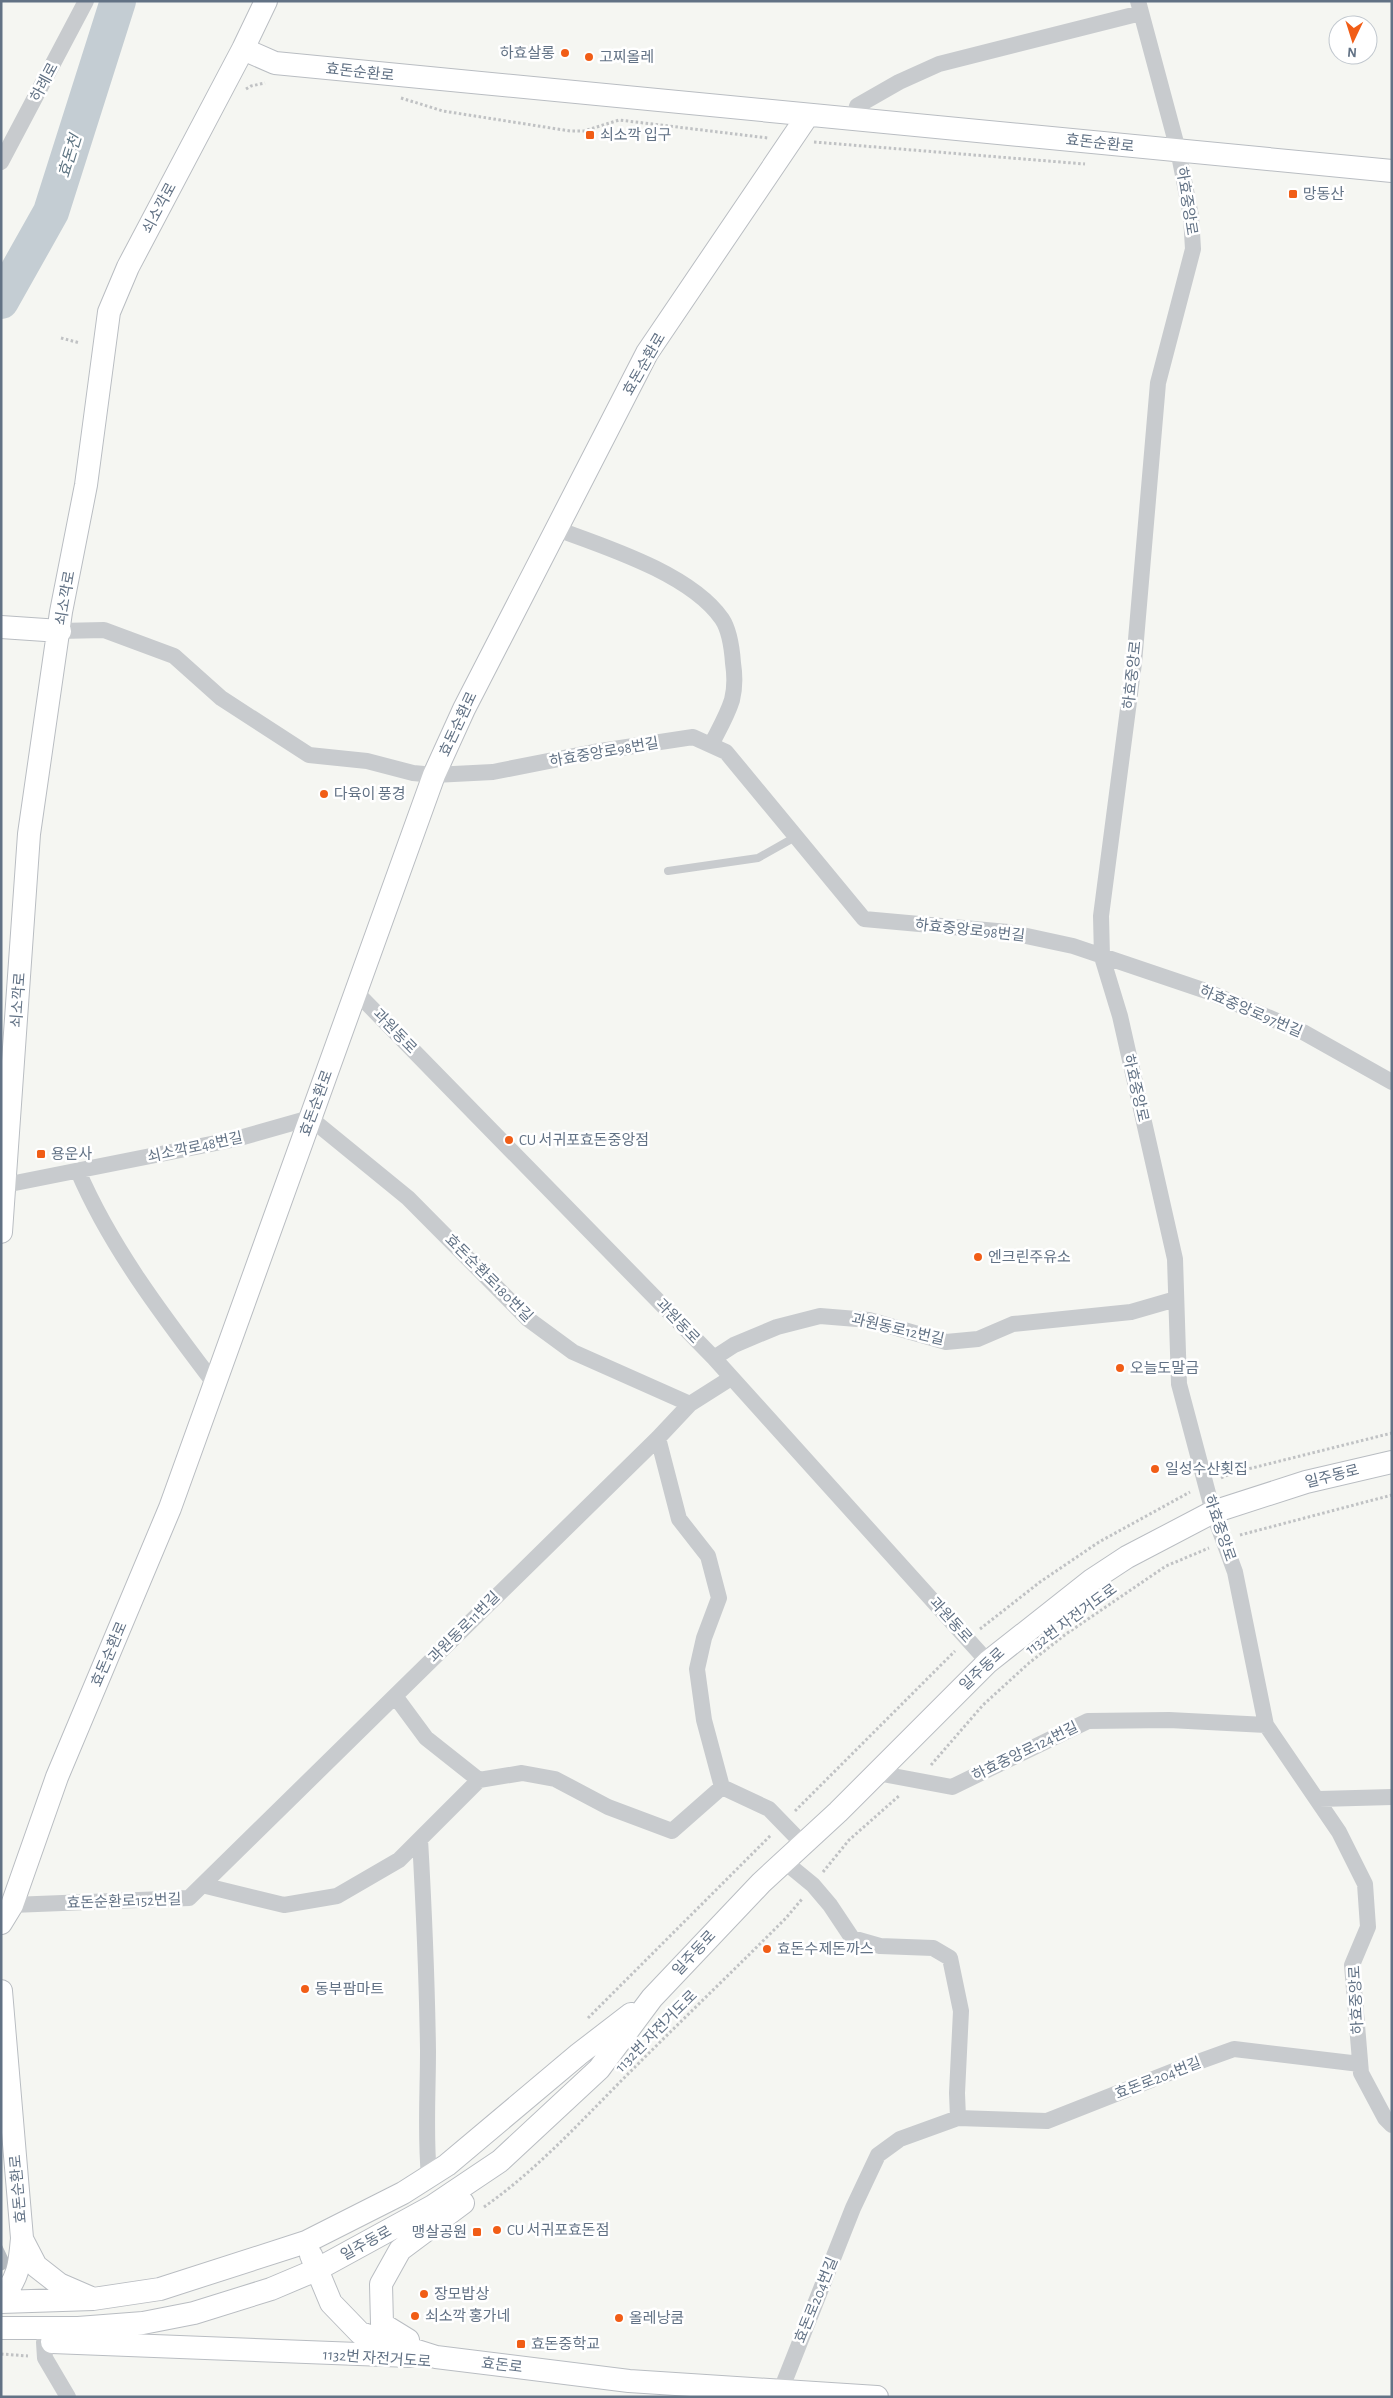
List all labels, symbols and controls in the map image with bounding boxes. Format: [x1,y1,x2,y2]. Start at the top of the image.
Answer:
north arrow [1328,15,1378,65]
place label: 하효살롱 [500,45,555,61]
text: N [1347,45,1358,59]
marker: 하효살롱 [559,47,571,59]
place label: 고찌올레 [599,49,654,65]
marker: 고찌올레 [583,51,595,63]
street label: 효돈순환로 [325,59,395,84]
street label: 하례로 [27,60,61,104]
place label: 쇠소깍 입구 [600,127,671,143]
marker: 쇠소깍 입구 [584,129,596,141]
water label: 효돈천 [55,130,85,180]
street label: 효돈순환로 [1065,130,1135,155]
street label: 하효중앙로 [1174,166,1200,236]
street label: 쇠소깍로 [139,180,179,236]
place label: 망동산 [1303,186,1345,202]
marker: 망동산 [1287,188,1299,200]
street label: 효돈순환로 [619,330,668,398]
street label: 쇠소깍로 [52,569,78,627]
street label: 하효중앙로 [1120,640,1144,710]
street label: 효돈순환로 [435,689,480,759]
street label: 하효중앙로98번길 [548,735,660,769]
place label: 다육이 풍경 [334,786,405,802]
marker: 다육이 풍경 [318,788,330,800]
street label: 하효중앙로98번길 [914,916,1026,944]
street label: 쇠소깍로 [8,972,28,1028]
street label: 하효중앙로97번길 [1197,982,1305,1040]
street label: 과원동로 [370,1006,420,1056]
street label: 하효중앙로 [1120,1053,1152,1123]
street label: 효돈순환로 [296,1067,335,1138]
street label: 쇠소깍로48번길 [146,1129,244,1165]
place label: CU 서귀포효돈중앙점 [519,1132,649,1148]
marker: CU 서귀포효돈중앙점 [503,1134,515,1146]
place label: 용운사 [51,1146,93,1162]
marker: 용운사 [35,1148,47,1160]
street label: 효돈순환로180번길 [442,1230,537,1325]
place label: 엔크린주유소 [988,1249,1071,1265]
marker: 엔크린주유소 [972,1251,984,1263]
street label: 과원동로 [653,1296,703,1346]
street label: 과원동로12번길 [850,1311,946,1347]
place label: 오늘도말금 [1130,1360,1199,1376]
marker: 오늘도말금 [1114,1362,1126,1374]
place label: 일성수산횟집 [1165,1460,1248,1477]
street label: 일주동로 [1303,1462,1361,1490]
marker: 일성수산횟집 [1149,1463,1161,1475]
street label: 하효중앙로 [1201,1493,1239,1563]
street label: 1132번 자전거도로 [1022,1581,1120,1657]
street label: 과원동로11번길 [425,1588,503,1666]
street label: 과원동로 [927,1594,975,1646]
street label: 효돈순환로 [87,1619,130,1689]
street label: 일주동로 [956,1644,1008,1694]
street label: 하효중앙로124번길 [969,1718,1081,1784]
street label: 효돈순환로152번길 [66,1890,182,1911]
street label: 일주동로 [669,1927,719,1979]
place label: 효돈수제돈까스 [777,1941,874,1957]
marker: 효돈수제돈까스 [761,1943,773,1955]
street label: 하효중앙로 [1346,1965,1366,2035]
place label: 동부팜마트 [315,1981,384,1997]
marker: 동부팜마트 [299,1983,311,1995]
street label: 1132번 자전거도로 [612,1987,700,2075]
street label: 효돈로204번길 [1113,2054,1203,2102]
street label: 효돈순환로 [6,2154,29,2224]
place label: CU 서귀포효돈점 [507,2222,609,2238]
street label: 일주동로 [338,2223,394,2263]
place label: 맹살공원 [412,2224,467,2240]
marker: CU 서귀포효돈점 [491,2224,503,2236]
marker: 맹살공원 [471,2226,483,2238]
street label: 효돈로204번길 [792,2255,840,2345]
place label: 장모밥상 [434,2286,489,2302]
marker: 장모밥상 [418,2288,430,2300]
place label: 쇠소깍 홍가네 [425,2308,510,2324]
marker: 쇠소깍 홍가네 [409,2310,421,2322]
place label: 올레낭쿰 [629,2310,684,2326]
marker: 올레낭쿰 [613,2312,625,2324]
place label: 효돈중학교 [531,2335,600,2352]
marker: 효돈중학교 [515,2338,527,2350]
street label: 1132번 자전거도로 [322,2346,432,2370]
street label: 효돈로 [480,2356,523,2375]

